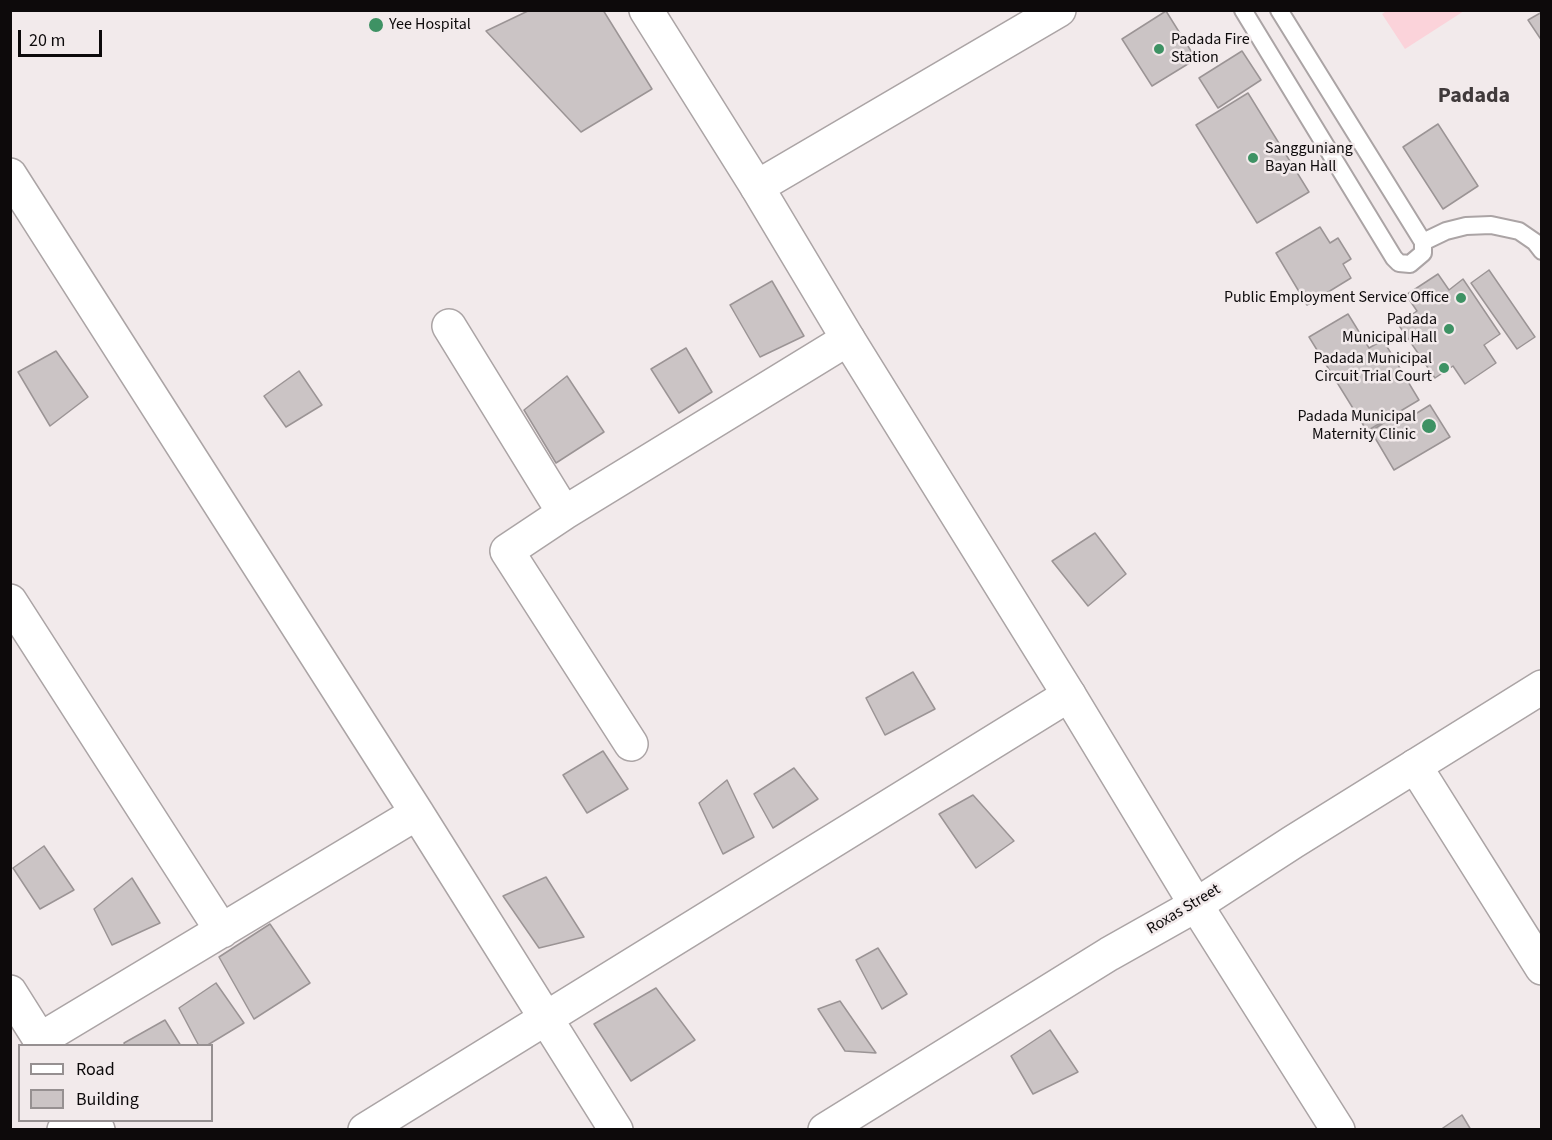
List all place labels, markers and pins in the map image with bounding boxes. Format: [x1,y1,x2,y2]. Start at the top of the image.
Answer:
place label: Yee Hospital [389,15,471,35]
marker: Yee Hospital [367,16,385,34]
place label: Padada Fire Station [1171,30,1250,68]
marker: Padada Fire Station [1152,42,1166,56]
place label: Sangguniang Bayan Hall [1265,139,1353,177]
marker: Sangguniang Bayan Hall [1246,151,1260,165]
place label: Public Employment Service Office [1224,288,1449,308]
marker: Public Employment Service Office [1454,291,1468,305]
place label: Padada Municipal Hall [1342,310,1437,348]
marker: Padada Municipal Hall [1442,322,1456,336]
place label: Padada Municipal Circuit Trial Court [1313,349,1432,387]
marker: Padada Municipal Circuit Trial Court [1437,361,1451,375]
place label: Padada Municipal Maternity Clinic [1297,407,1416,445]
marker: Padada Municipal Maternity Clinic [1420,417,1438,435]

